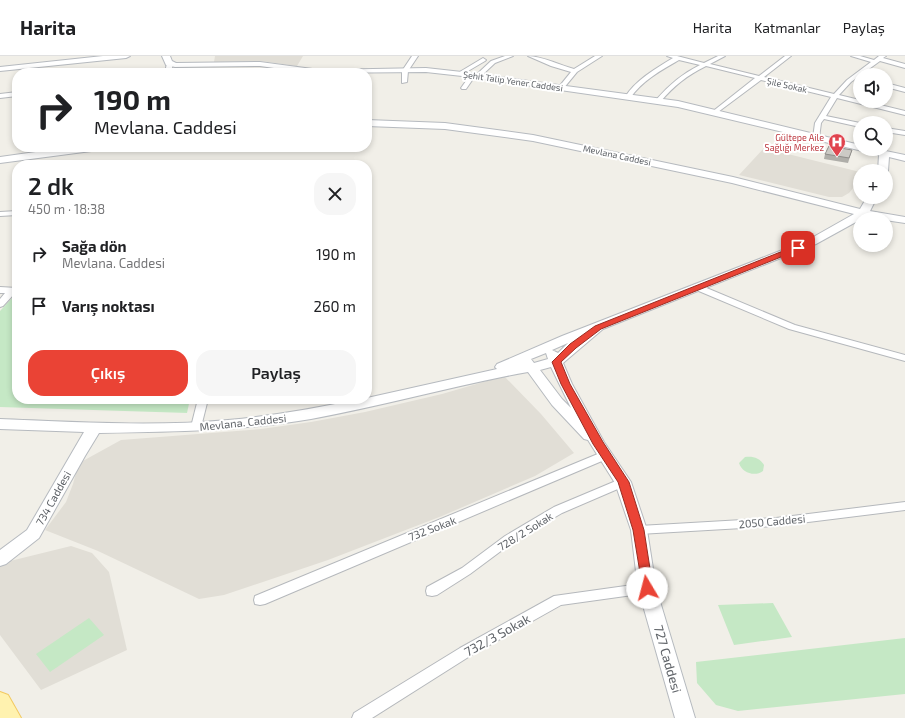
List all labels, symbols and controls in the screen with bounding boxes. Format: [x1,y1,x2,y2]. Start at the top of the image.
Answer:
text: Harita [20,16,76,39]
text: Harita [693,19,732,36]
text: Katmanlar [754,19,821,36]
text: Paylaş [843,19,885,36]
map controls [853,68,893,252]
button: sound [853,68,893,108]
street label: Şehit Talip Yener Caddesi [462,69,564,94]
street label: Şile Sokak [766,75,809,96]
text: 190 m [94,82,171,116]
icon: right [28,84,80,136]
text: Mevlana. Caddesi [94,116,237,138]
button: search [853,116,893,156]
place label: Gültepe Aile Sağlığı Merkez [765,132,824,153]
hospital icon: Gültepe Aile Sağlığı Merkez [827,132,847,157]
street label: Mevlana Caddesi [582,142,652,168]
button: + [853,164,893,204]
text: 2 dk [28,171,74,200]
button: close [314,173,356,215]
text: 450 m · 18:38 [28,201,105,217]
button: − [853,212,893,252]
pin [781,231,815,265]
text: Sağa dön [62,237,127,255]
icon: arrive [787,237,809,259]
icon: right [28,243,50,265]
text: 190 m [316,245,356,263]
text: Mevlana. Caddesi [62,255,165,271]
icon: arrive [28,295,50,317]
text: Varış noktası [62,297,155,315]
text: 260 m [313,297,356,315]
button: Çıkış [28,350,188,396]
button: Paylaş [196,350,356,396]
street label: Mevlana. Caddesi [199,411,287,433]
street label: 734 Caddesi [33,469,73,527]
street label: 728/2 Sokak [495,509,555,553]
street label: 2050 Caddesi [738,512,806,530]
street label: 732 Sokak [406,513,458,543]
position arrow [626,567,668,609]
street label: 732/3 Sokak [461,610,533,660]
street label: 727 Caddesi [651,623,685,695]

